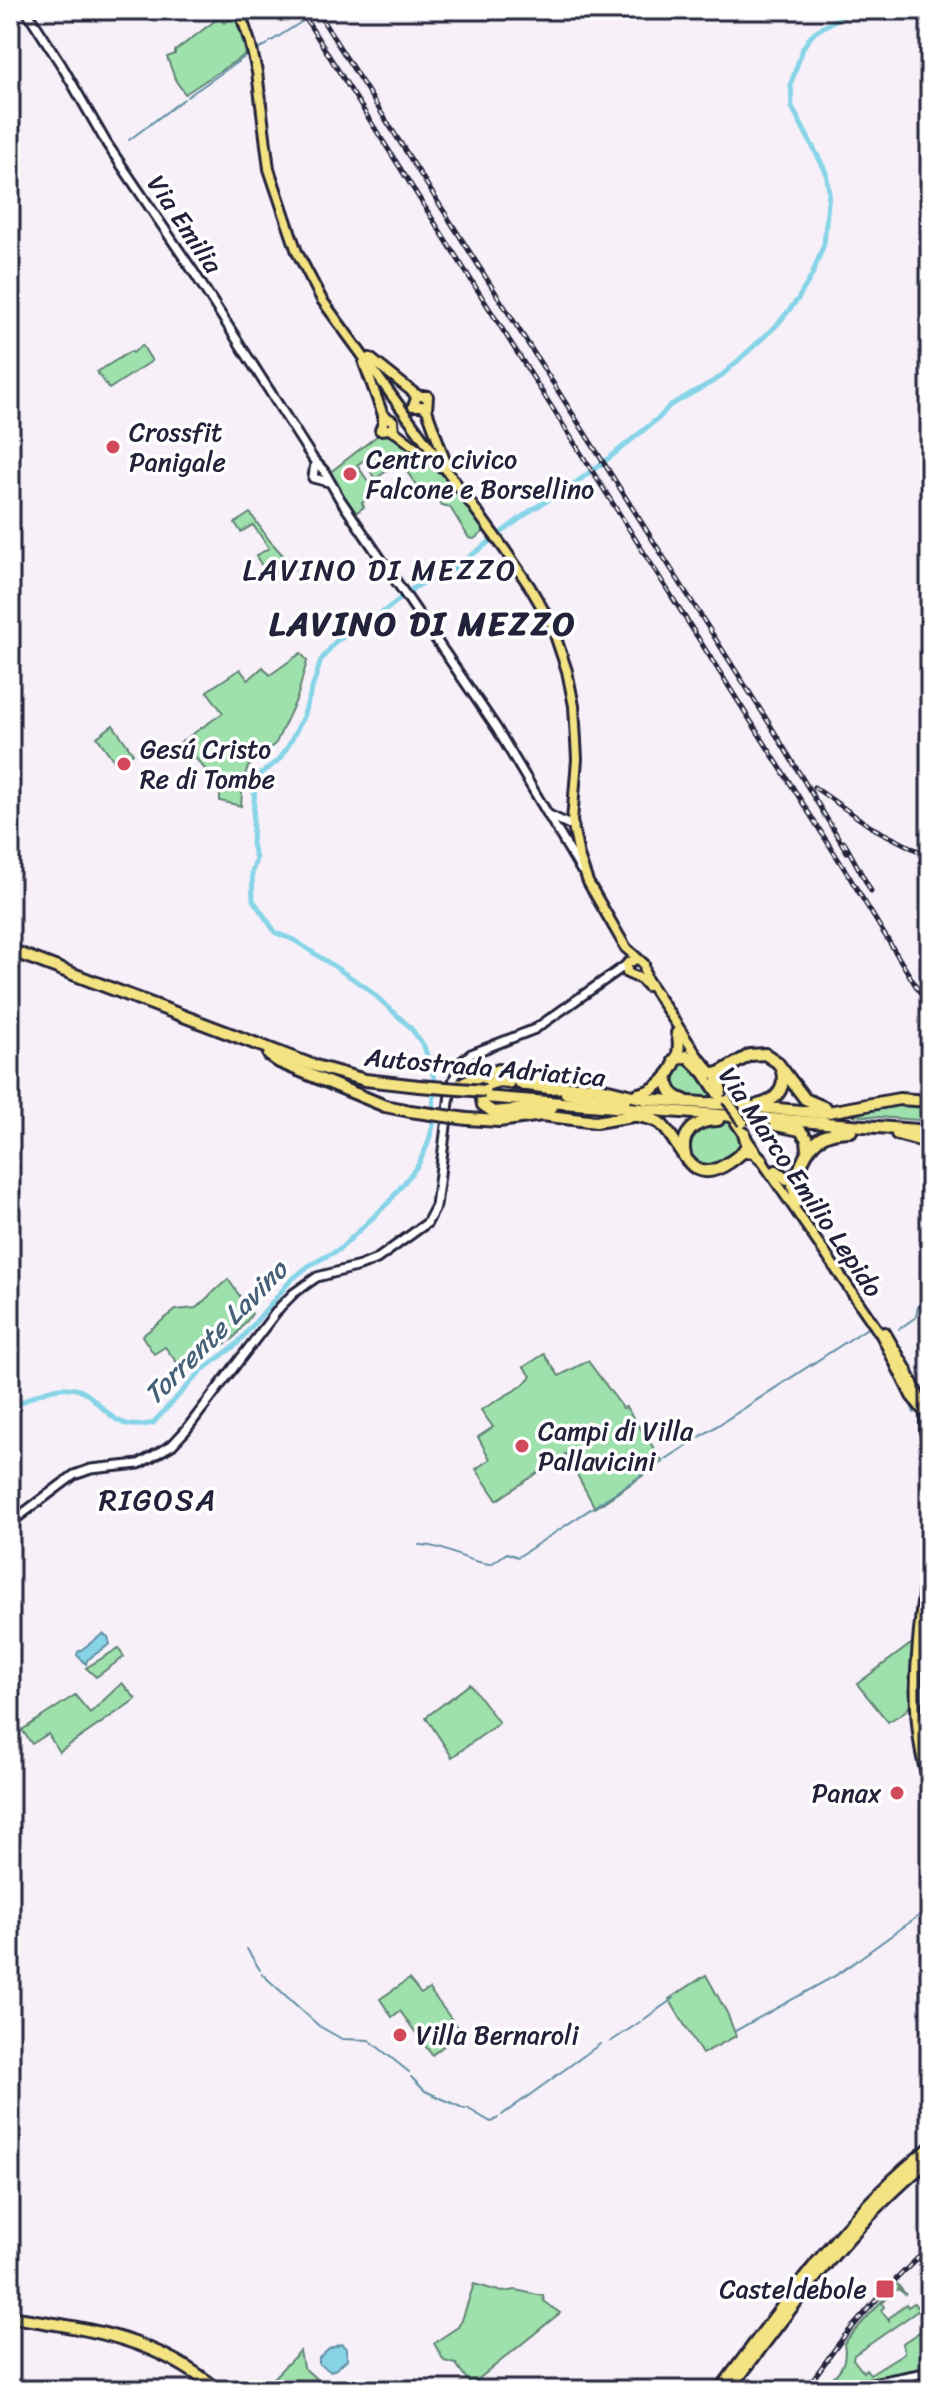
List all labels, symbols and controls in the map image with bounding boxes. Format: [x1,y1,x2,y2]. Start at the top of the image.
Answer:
street label: Via Emilia [135,165,236,284]
place label: Crossfit Panigale [129,409,226,485]
place label: Centro civico Falcone e Borsellino [366,436,594,512]
marker: Crossfit Panigale [104,438,122,456]
marker: Centro civico Falcone e Borsellino [341,465,359,483]
district label: LAVINO DI MEZZO [242,543,518,597]
district label: LAVINO DI MEZZO [269,594,577,654]
place label: Gesú Cristo Re di Tombe [140,726,275,802]
marker: Gesú Cristo Re di Tombe [115,755,133,773]
street label: Autostrada Adriatica [362,1033,608,1101]
street label: Via Marco Emilio Lepido [706,1057,896,1307]
water label: Torrente Lavino [131,1246,301,1417]
place label: Campi di Villa Pallavicini [538,1408,694,1484]
marker: Campi di Villa Pallavicini [513,1437,531,1455]
district label: RIGOSA [99,1473,217,1527]
place label: Panax [812,1770,882,1816]
marker: Panax [888,1784,906,1802]
place label: Villa Bernaroli [416,2012,579,2058]
marker: Villa Bernaroli [391,2026,409,2044]
place label: Casteldebole [720,2266,867,2312]
marker: Casteldebole [874,2278,896,2300]

